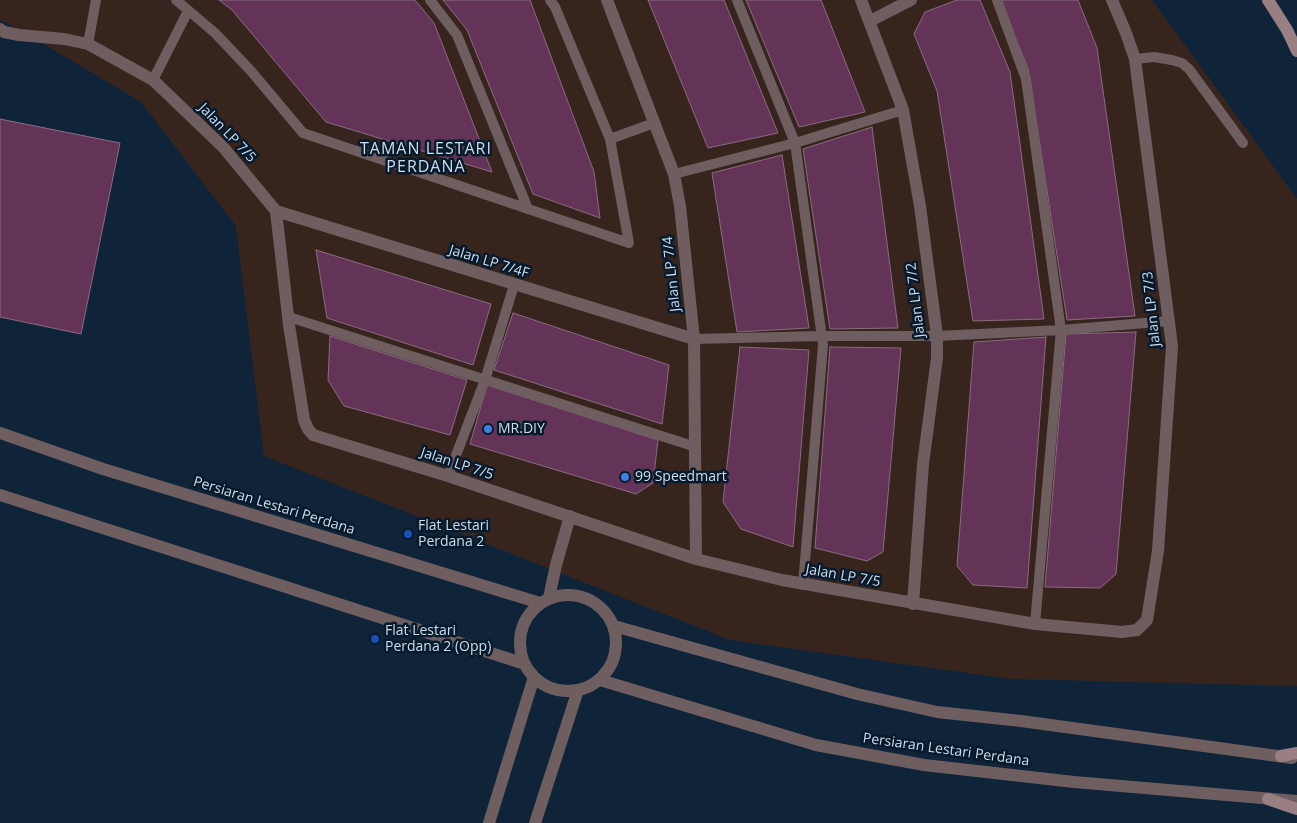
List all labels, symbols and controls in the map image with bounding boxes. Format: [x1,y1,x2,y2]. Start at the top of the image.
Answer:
street label: Jalan LP 7/5 [195,100,259,166]
district label: TAMAN LESTARI PERDANA [358,139,494,177]
street label: Jalan LP 7/4 [660,236,684,312]
street label: Jalan LP 7/4F [447,242,531,282]
street label: Jalan LP 7/2 [903,261,929,339]
street label: Jalan LP 7/3 [1140,271,1164,347]
place label: MR.DIY [498,421,545,437]
marker: MR.DIY [482,423,494,435]
street label: Jalan LP 7/5 [418,444,496,484]
place label: 99 Speedmart [635,469,727,485]
marker: 99 Speedmart [619,471,631,483]
street label: Persiaran Lestari Perdana [191,473,357,539]
place label: Flat Lestari Perdana 2 [418,518,489,550]
marker: Flat Lestari Perdana 2 [402,528,414,540]
street label: Jalan LP 7/5 [804,561,882,591]
place label: Flat Lestari Perdana 2 (Opp) [385,623,491,656]
marker: Flat Lestari Perdana 2 (Opp) [369,633,381,645]
street label: Persiaran Lestari Perdana [862,730,1030,770]

